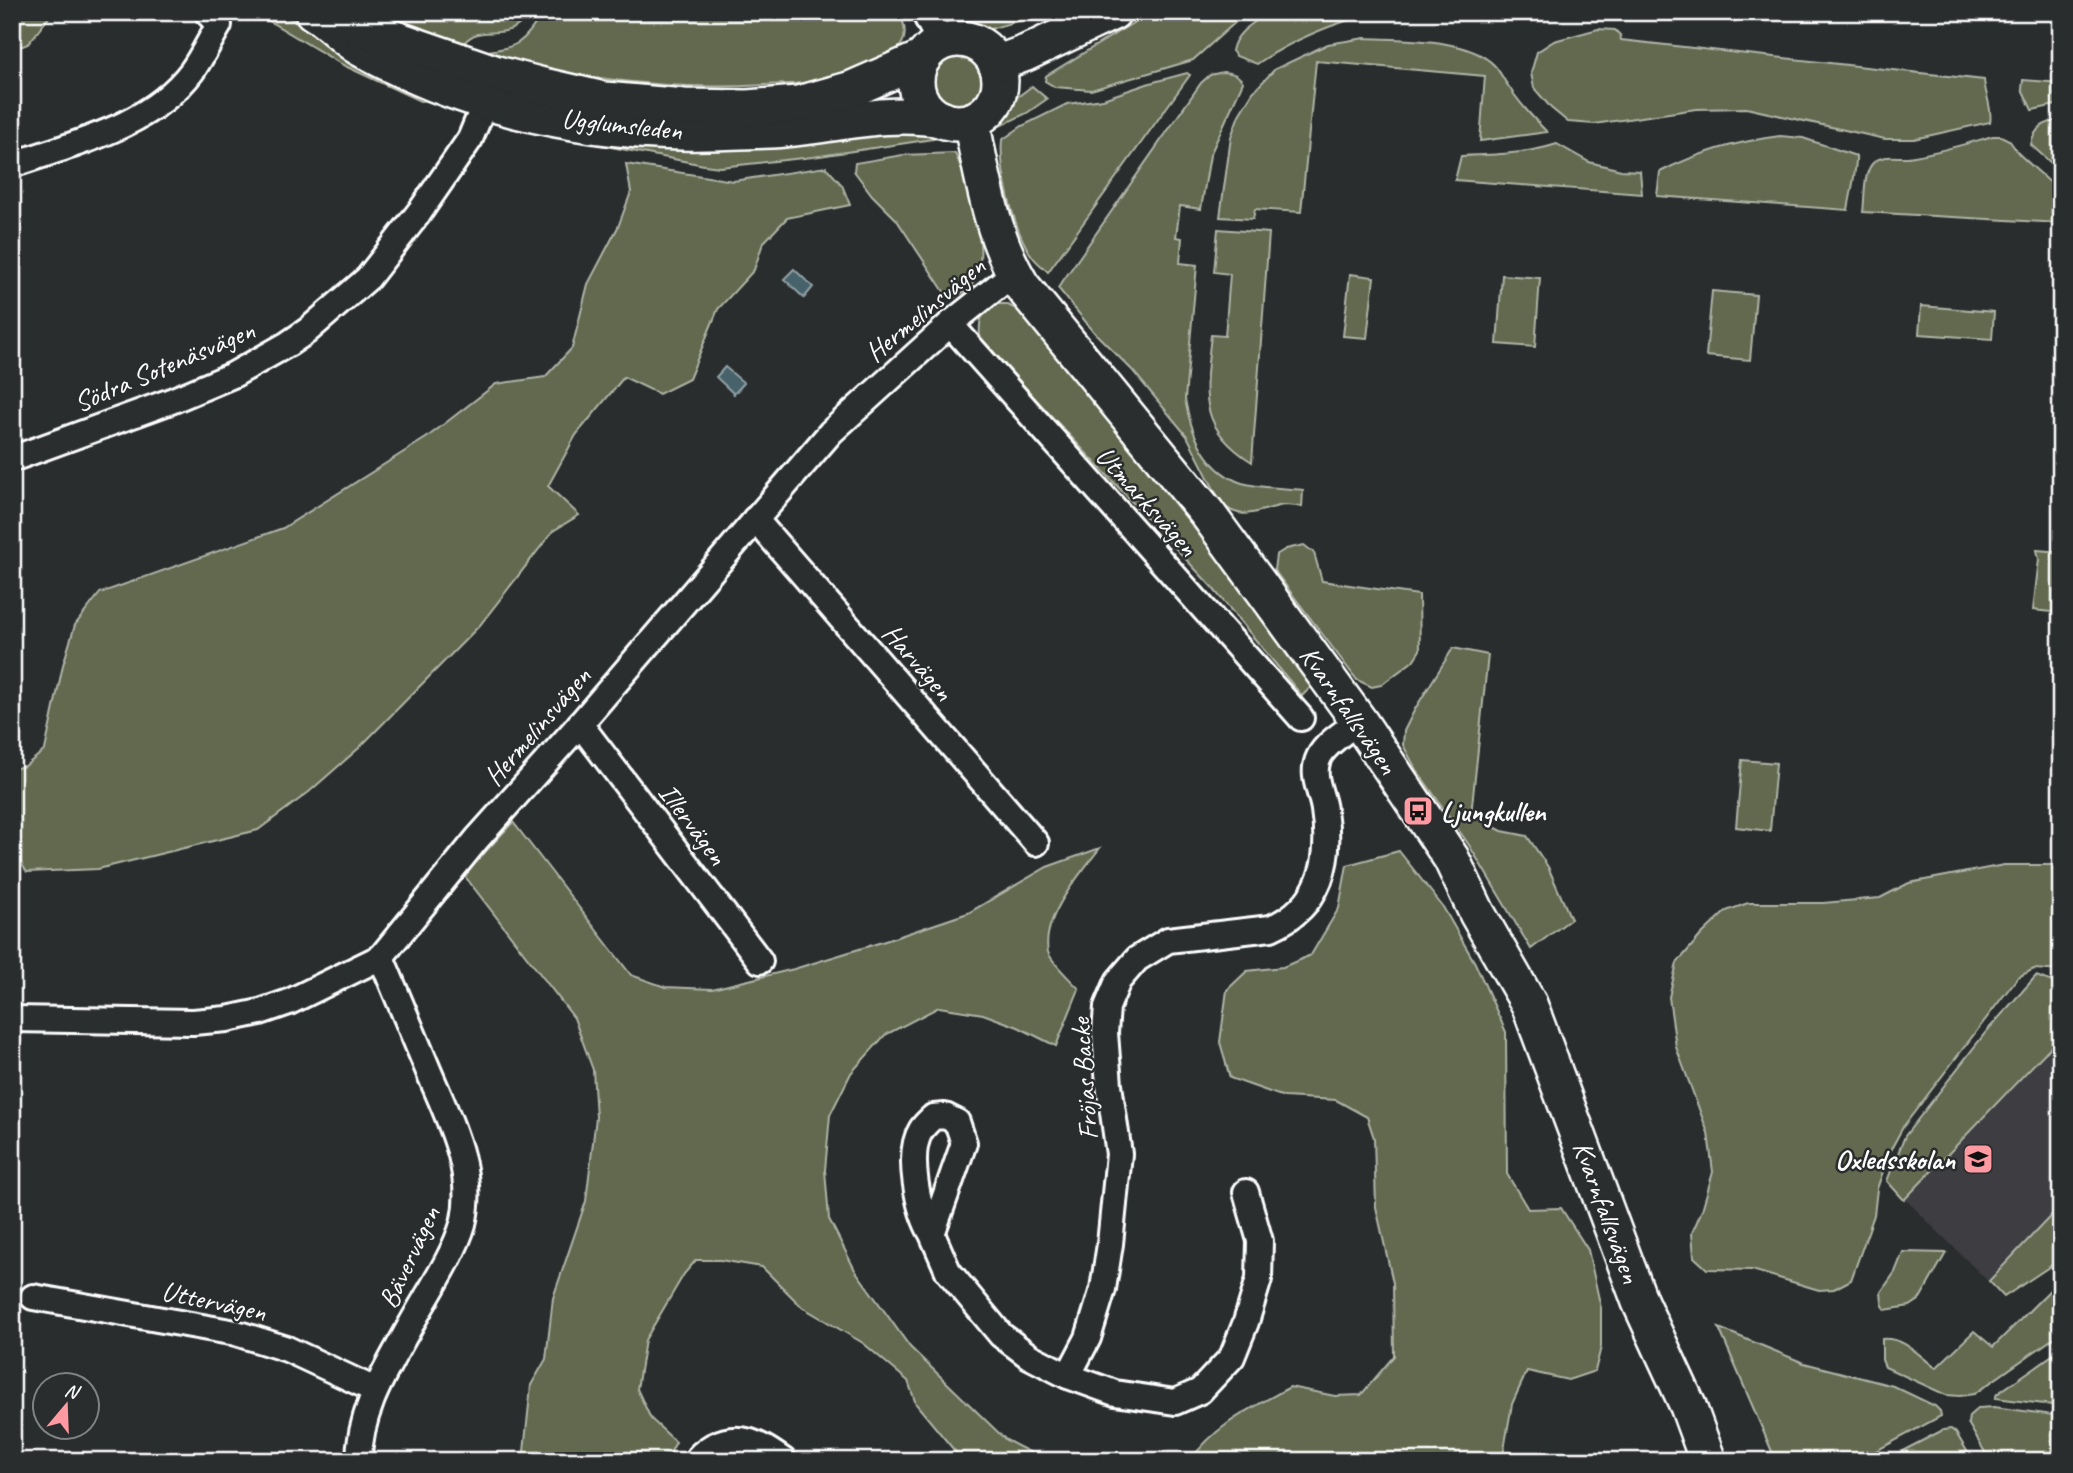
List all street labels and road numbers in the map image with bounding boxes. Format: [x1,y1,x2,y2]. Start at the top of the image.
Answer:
street label: Ugglumsleden [560,100,684,148]
street label: Hermelinsvägen [858,248,993,369]
street label: Södra Sotenäsvägen [68,312,260,420]
street label: Utmarksvägen [1088,439,1206,564]
street label: Harvägen [875,616,961,708]
street label: Kvarnfallsvägen [1292,639,1406,781]
street label: Hermelinsvägen [476,659,599,793]
street label: Illervägen [651,776,735,872]
street label: Fröjas Backe [1062,1015,1106,1141]
street label: Kvarnfallsvägen [1565,1136,1649,1288]
street label: Bävervägen [370,1200,448,1314]
street label: Uttervägen [159,1273,270,1329]

